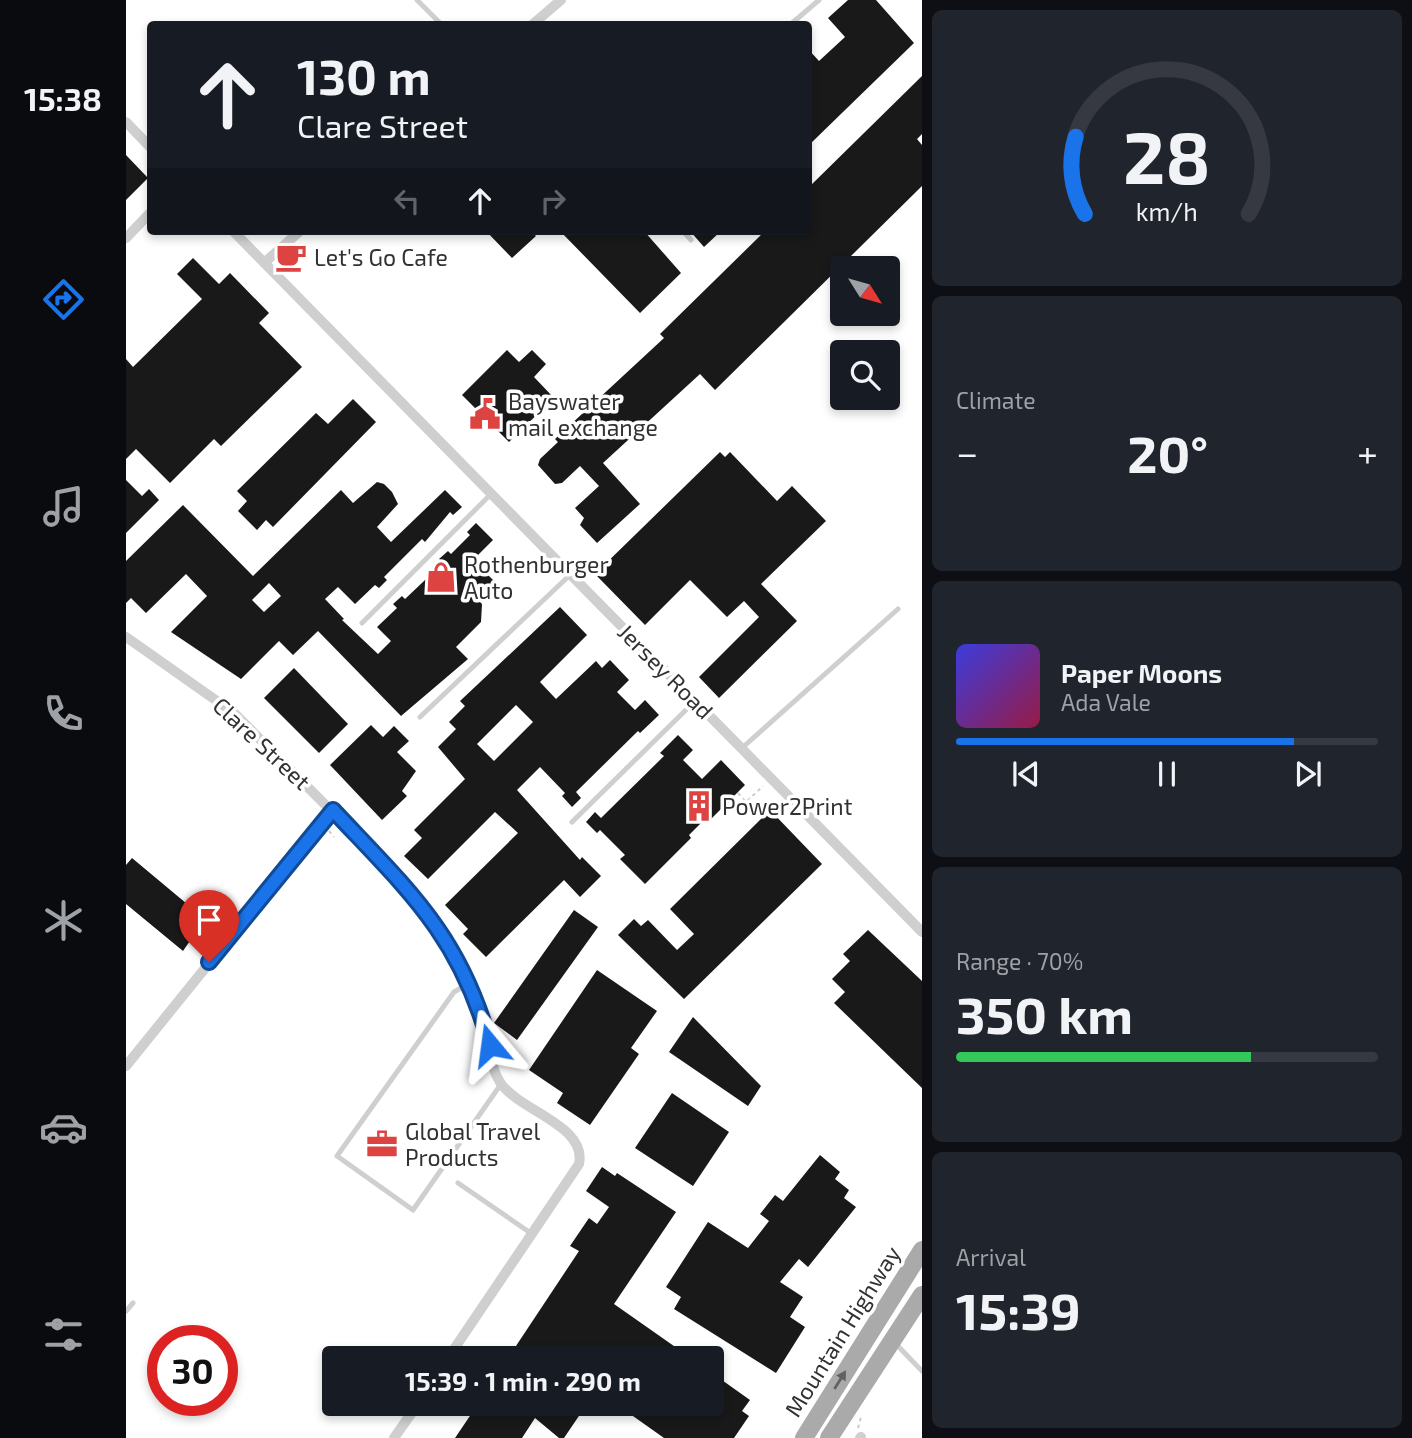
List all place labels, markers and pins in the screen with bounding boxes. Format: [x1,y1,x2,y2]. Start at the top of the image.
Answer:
cafe icon: Let's Go Cafe [274,240,308,274]
place label: Let's Go Cafe [314,243,448,271]
place label: Bayswater mail exchange [508,387,658,441]
public building icon: Bayswater mail exchange [468,397,502,431]
place label: Rothenburger Auto [464,550,609,604]
shop icon: Rothenburger Auto [424,560,458,594]
building icon: Power2Print [682,789,716,823]
place label: Power2Print [722,792,853,820]
pin [179,890,239,962]
place label: Global Travel Products [405,1117,540,1171]
office icon: Global Travel Products [365,1127,399,1161]

